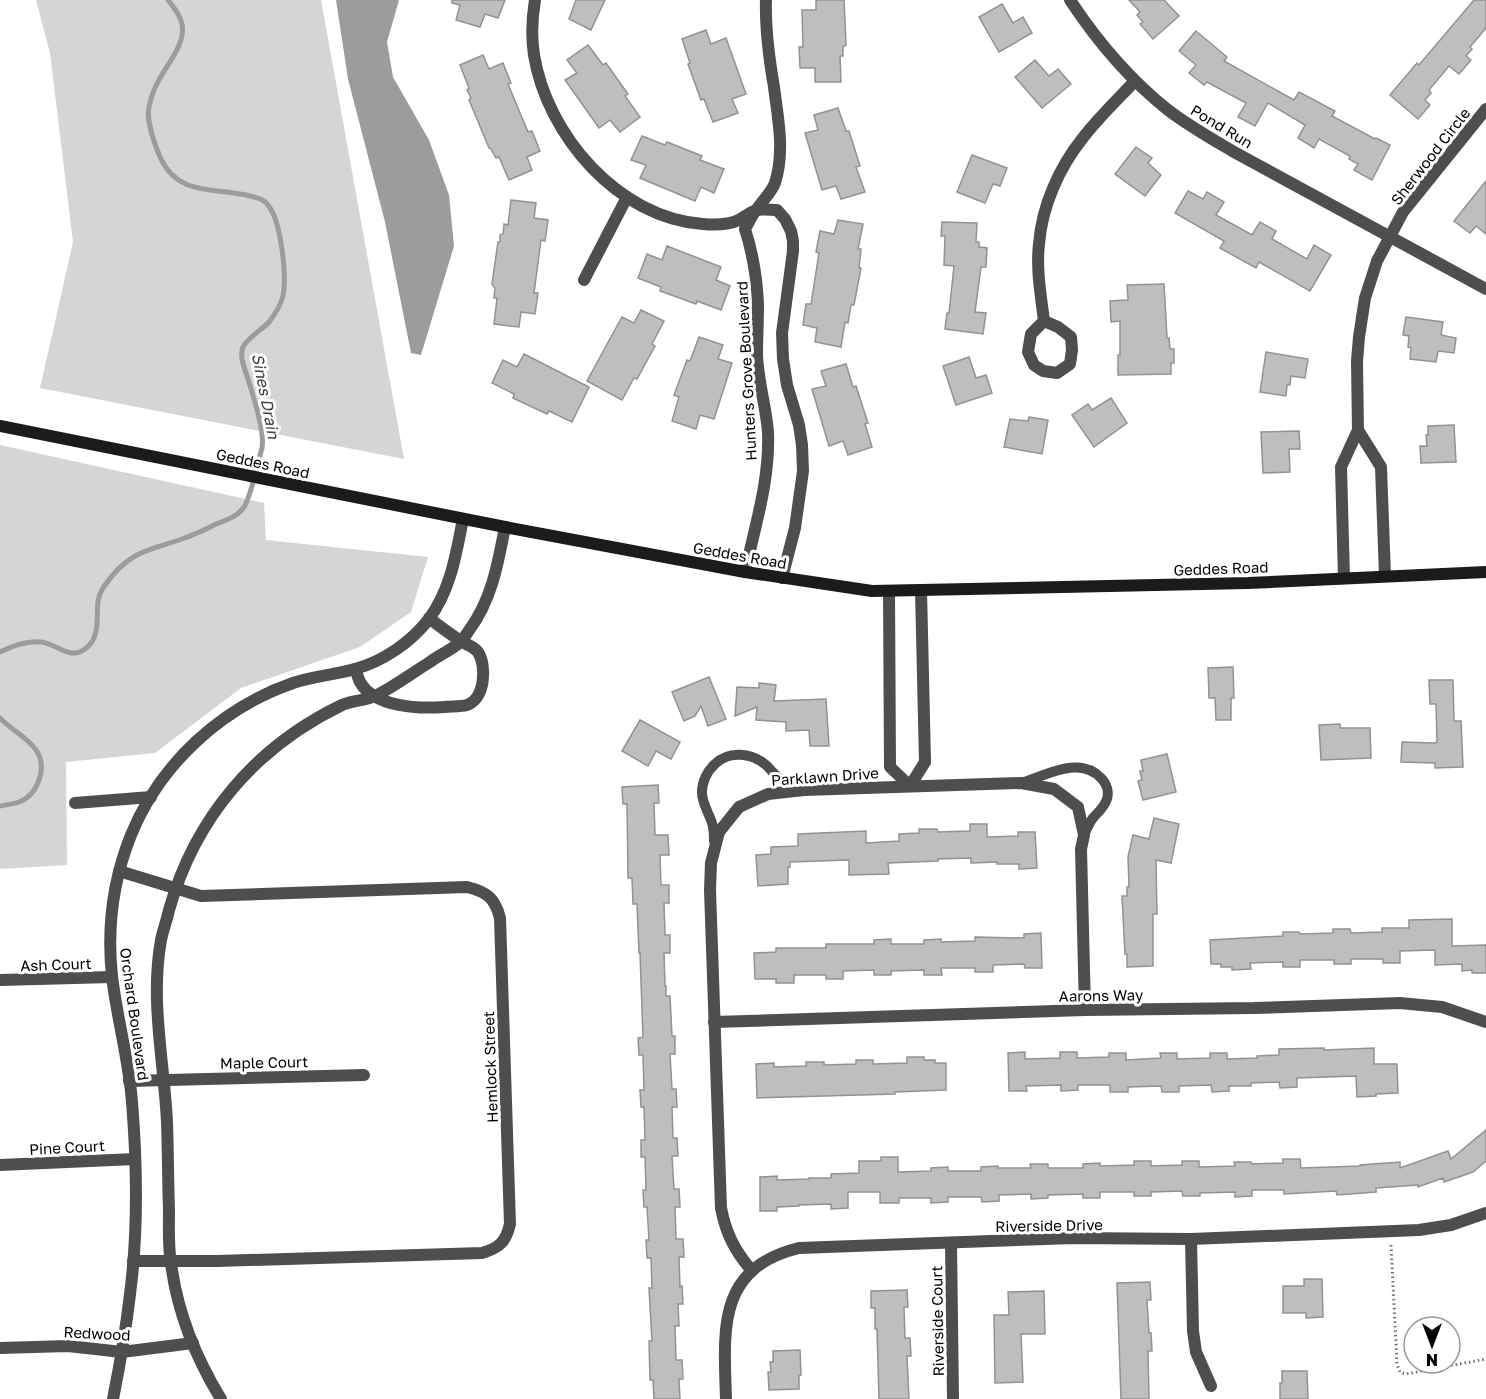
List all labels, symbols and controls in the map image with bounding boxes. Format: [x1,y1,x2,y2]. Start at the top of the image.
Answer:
street label: Pond Run [1188,100,1256,152]
street label: Sherwood Circle [1387,104,1474,208]
street label: Hunters Grove Boulevard [732,281,760,461]
water label: Sines Drain [248,352,284,442]
street label: Geddes Road [215,444,311,482]
street label: Geddes Road [692,538,788,572]
street label: Geddes Road [1173,557,1269,579]
street label: Parklawn Drive [771,763,880,789]
street label: Orchard Boulevard [117,946,153,1082]
street label: Ash Court [20,954,92,974]
street label: Aarons Way [1059,985,1144,1005]
street label: Hemlock Street [479,1011,501,1123]
street label: Maple Court [220,1052,308,1072]
street label: Pine Court [29,1136,105,1158]
street label: Riverside Drive [995,1215,1103,1235]
street label: Riverside Court [927,1265,947,1377]
north arrow [1402,1315,1462,1375]
street label: Redwood [63,1322,131,1344]
text: N [1426,1350,1438,1370]

